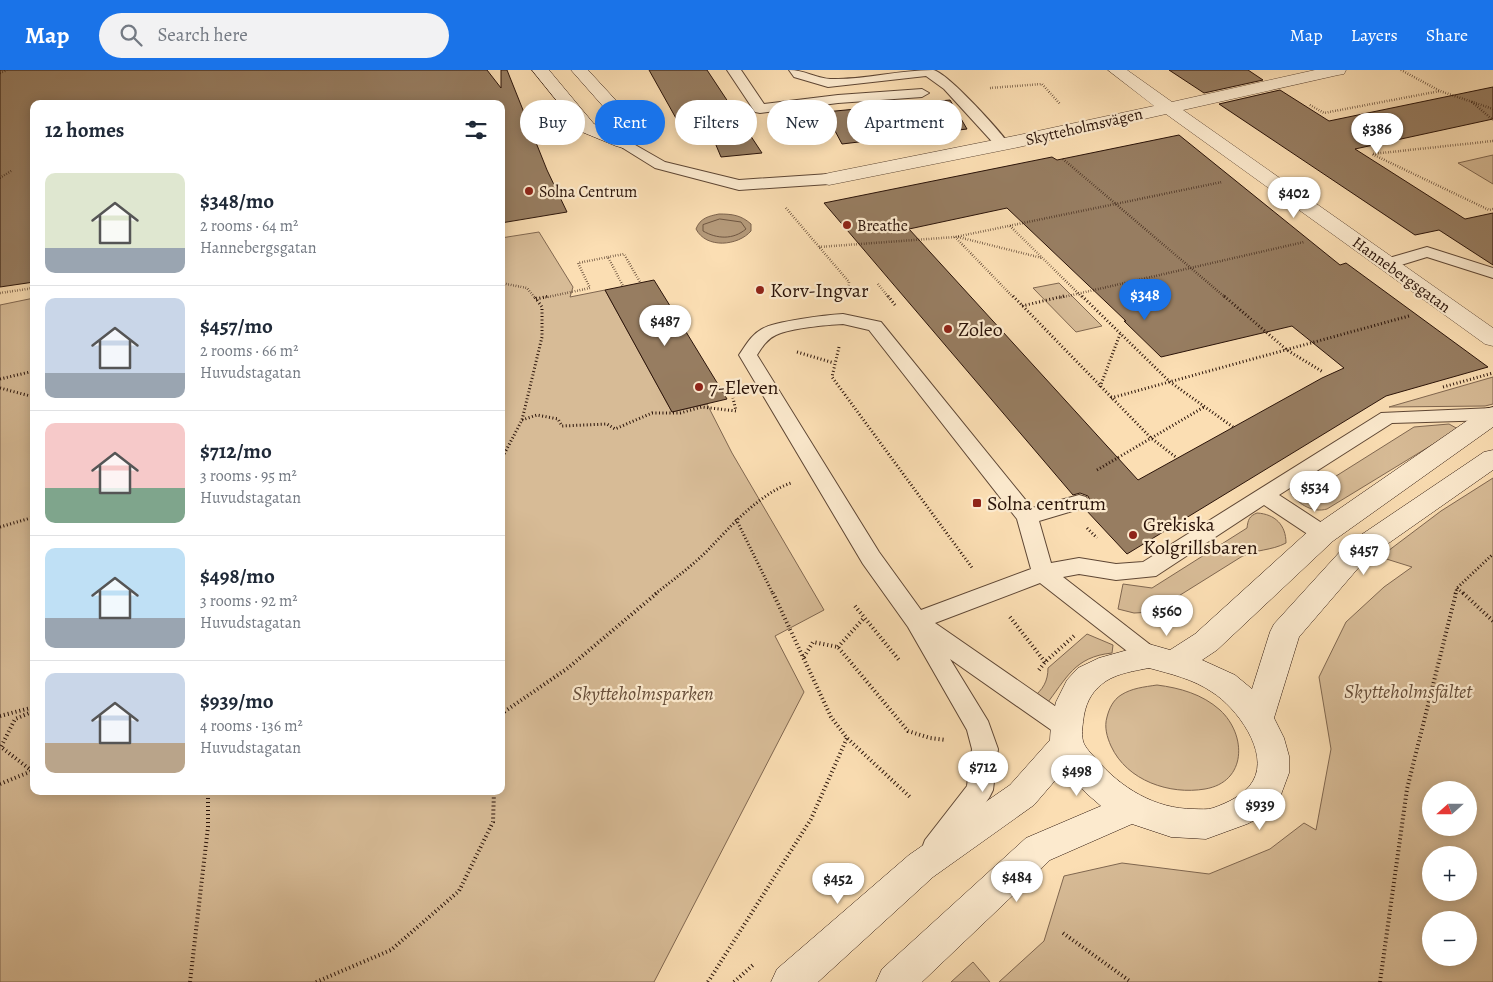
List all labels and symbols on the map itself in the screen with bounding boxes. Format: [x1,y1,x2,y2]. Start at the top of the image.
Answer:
street label: Skytteholmsvägen [1023,103,1145,151]
pin: $386 [1347,112,1407,155]
pin: $402 [1264,176,1324,219]
place label: Solna Centrum [539,181,637,203]
marker: Solna Centrum [523,185,535,197]
place label: Breathe [857,215,908,237]
marker: Breathe [841,219,853,231]
street label: Hannebergsgatan [1348,232,1455,318]
place label: Korv-Ingvar [770,277,869,304]
pin: $348 [1115,278,1175,321]
marker: Korv-Ingvar [754,284,766,296]
pin: $487 [635,304,695,347]
place label: Zoleo [958,316,1003,343]
marker: Zoleo [942,323,954,335]
place label: 7-Eleven [709,374,779,401]
marker: 7-Eleven [693,381,705,393]
pin: $534 [1285,470,1345,513]
place label: Solna centrum [987,490,1106,517]
marker: Solna centrum [971,497,983,509]
place label: Grekiska Kolgrillsbaren [1143,511,1258,561]
marker: Grekiska Kolgrillsbaren [1127,529,1139,541]
pin: $457 [1334,534,1394,576]
pin: $560 [1137,594,1197,637]
park label: Skytteholmsfältet [1344,678,1473,705]
park label: Skytteholmsparken [572,680,714,707]
pin: $712 [953,750,1013,793]
pin: $498 [1047,754,1107,797]
north arrow [1422,781,1478,836]
pin: $939 [1230,788,1290,831]
pin: $484 [987,860,1047,903]
pin: $452 [808,862,868,905]

